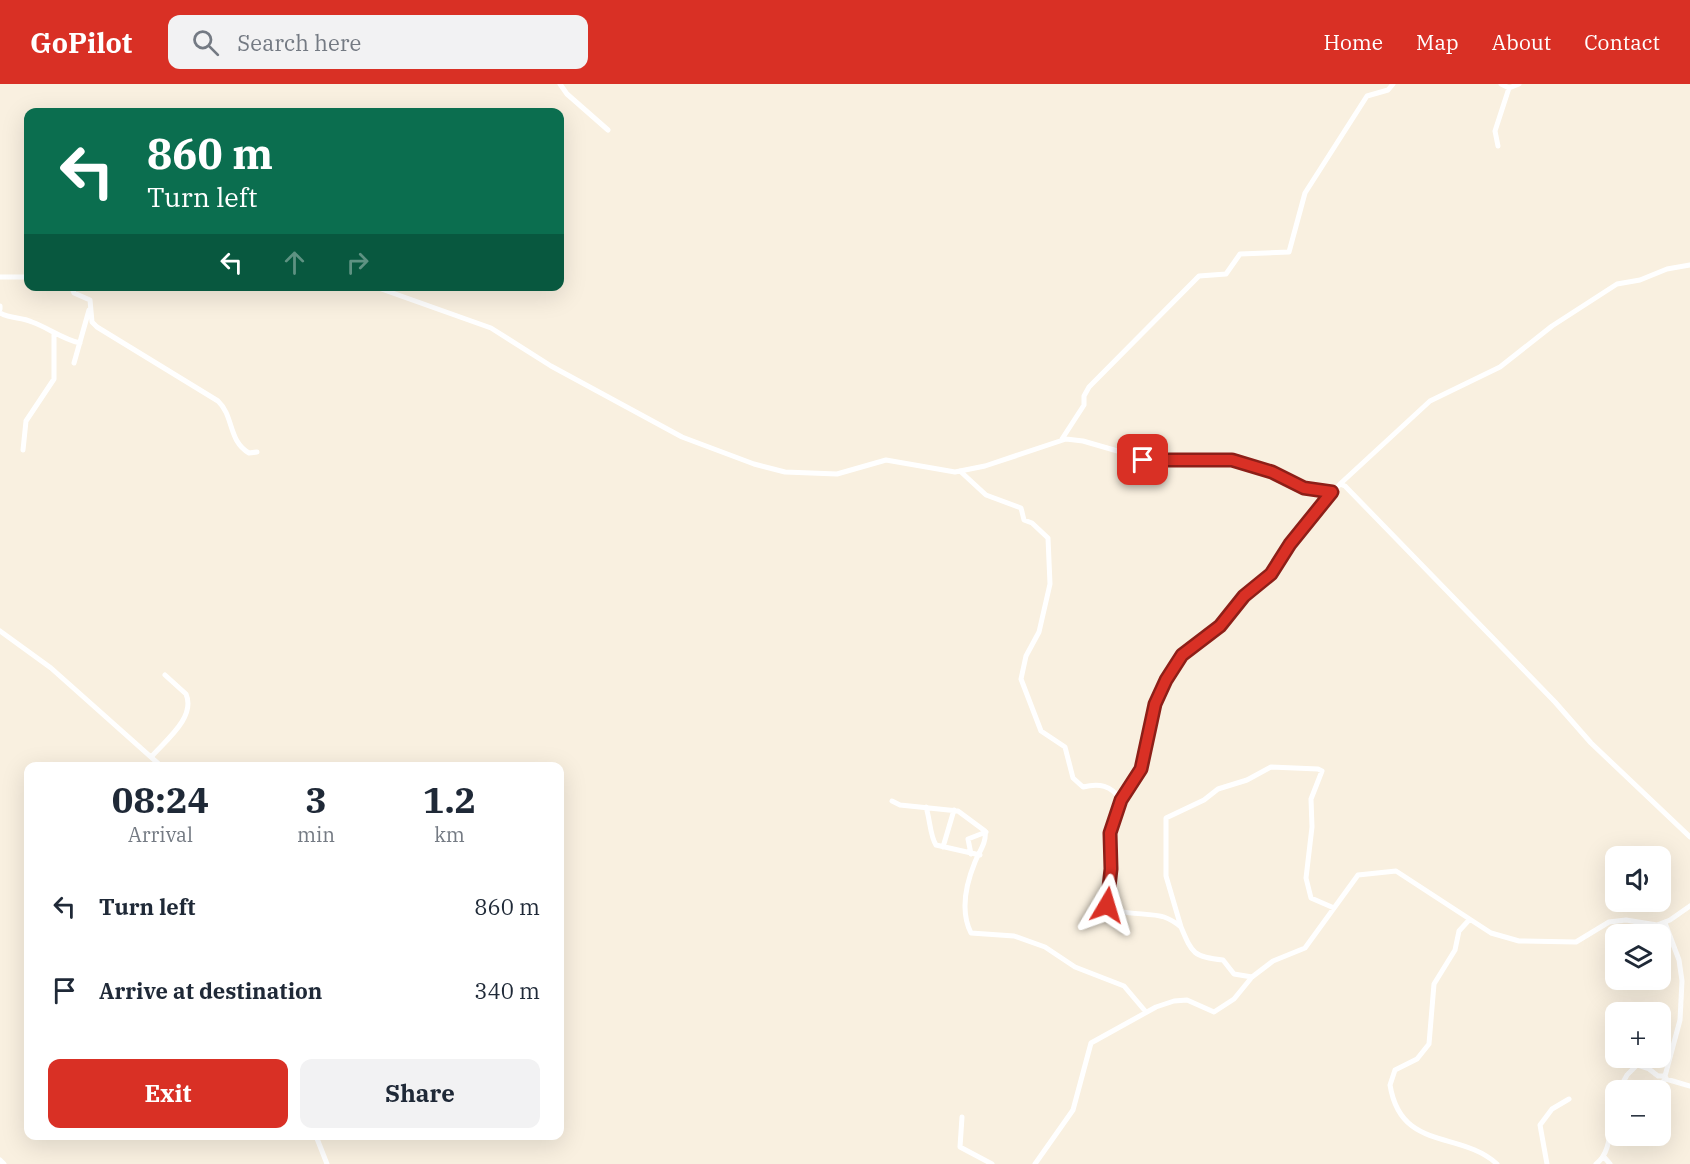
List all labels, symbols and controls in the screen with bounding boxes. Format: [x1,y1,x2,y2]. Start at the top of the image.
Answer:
search box [168,15,588,69]
text: GoPilot [30,24,132,61]
icon: search [189,26,222,59]
text: Search here [237,28,361,57]
text: Home [1323,28,1383,56]
text: Map [1416,28,1459,56]
text: About [1492,28,1551,56]
text: Contact [1584,28,1660,56]
text: 860 m [147,126,273,181]
icon: left [48,132,126,210]
text: Turn left [147,179,258,214]
icon: left [215,246,248,279]
icon: ahead [278,246,311,279]
icon: right [341,246,374,279]
pin [1117,434,1168,485]
icon: arrive [1126,443,1159,476]
text: 08:24 [112,776,209,823]
text: 3 [305,776,327,823]
text: 1.2 [423,776,476,823]
text: Arrival [128,821,193,848]
text: min [297,821,335,848]
text: km [434,821,465,848]
map controls [1605,846,1671,1146]
button: sound [1605,846,1671,912]
position arrow [1075,873,1139,937]
icon: left [48,890,81,923]
text: Turn left [99,892,195,921]
text: 860 m [474,892,540,921]
button: layers [1605,924,1671,990]
icon: arrive [48,974,81,1007]
text: Arrive at destination [99,976,322,1005]
text: 340 m [474,976,540,1005]
button: + [1605,1002,1671,1068]
button: Exit [48,1059,288,1128]
button: Share [300,1059,540,1128]
button: − [1605,1080,1671,1146]

